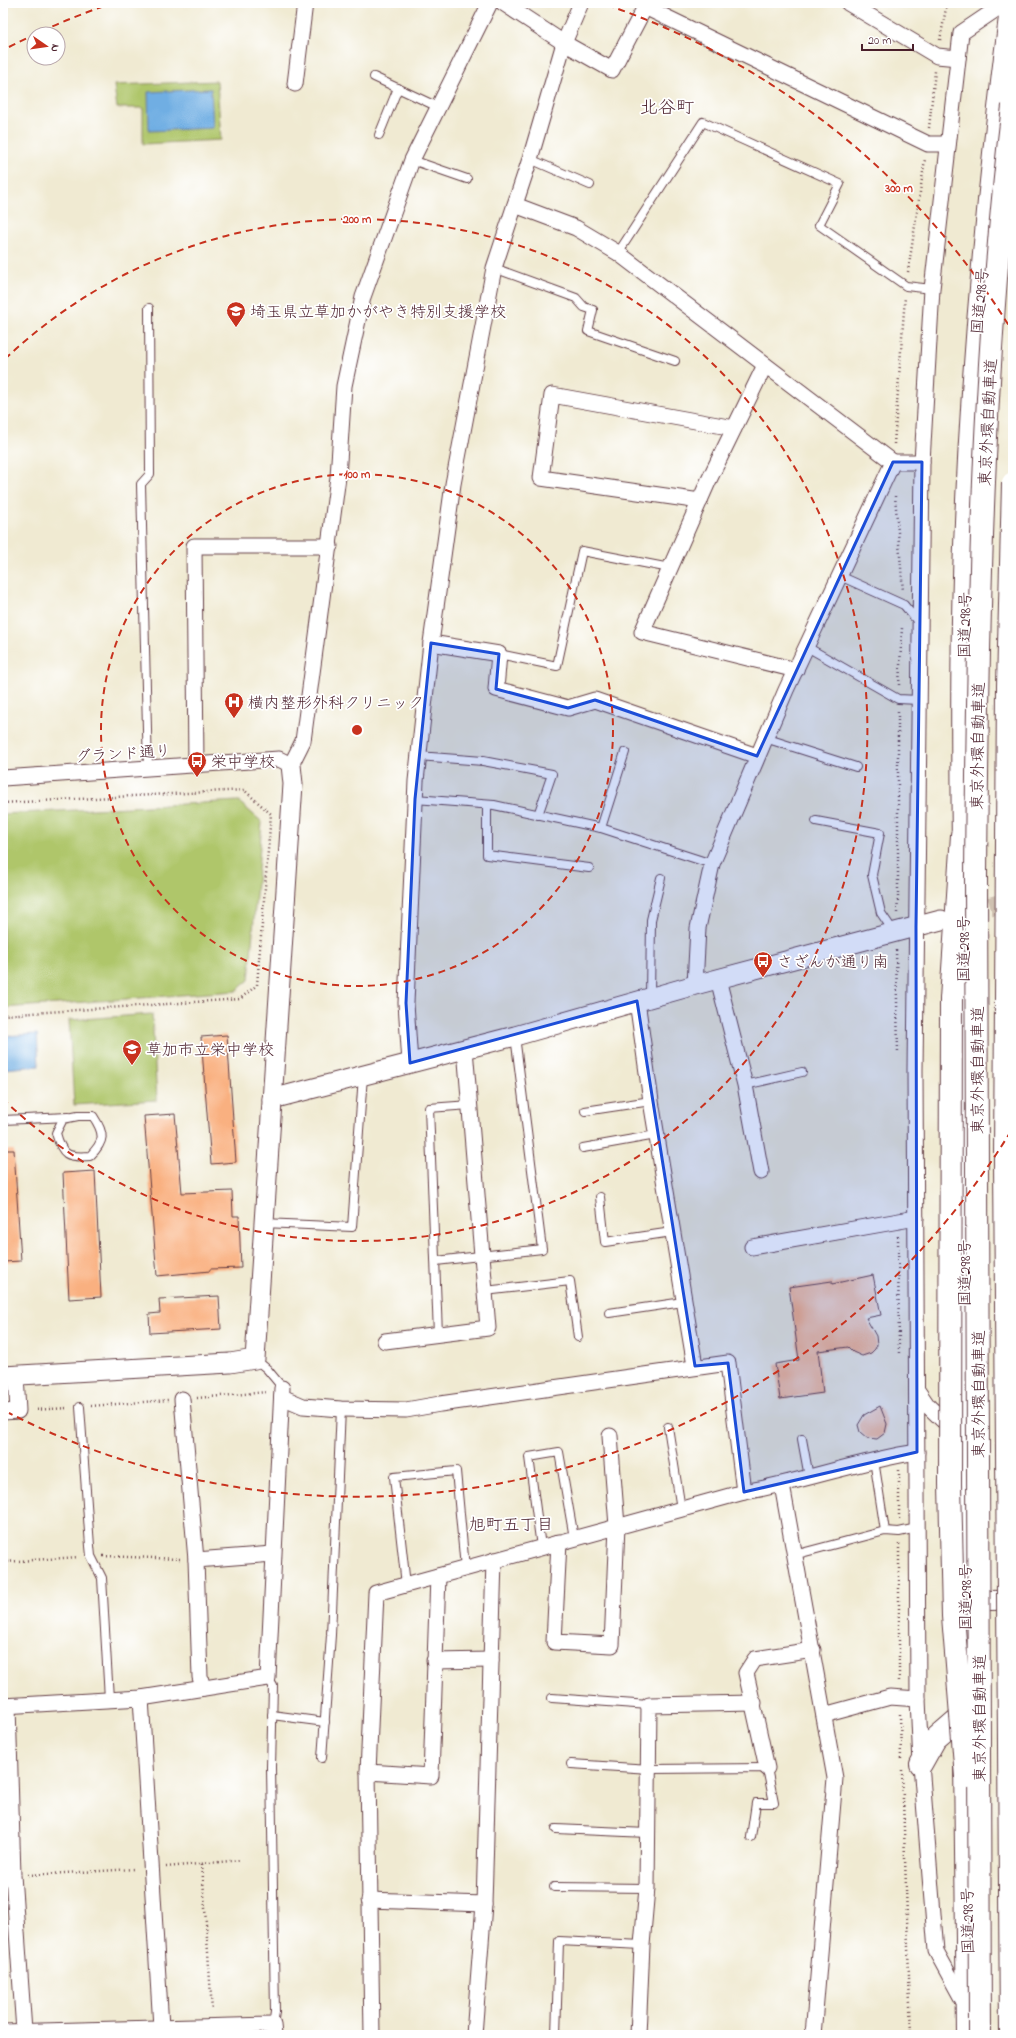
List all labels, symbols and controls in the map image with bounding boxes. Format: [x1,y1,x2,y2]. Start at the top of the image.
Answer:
north arrow [26,26,66,66]
scale bar [862,26,913,52]
text: 20 m [868,32,891,50]
text: N [46,43,63,53]
district label: 北谷町 [640,96,694,122]
text: 300 m [884,180,914,198]
text: 200 m [342,211,372,229]
street label: 国道298号 [966,267,996,335]
school or university icon: 埼玉県立草加かがやき特別支援学校 [225,300,247,328]
place label: 埼玉県立草加かがやき特別支援学校 [250,301,506,325]
street label: 東京外環自動車道 [974,358,1004,487]
text: 100 m [344,466,371,484]
street label: 国道298号 [953,591,979,659]
street label: 東京外環自動車道 [966,682,992,810]
hospital icon: 横内整形外科クリニック [223,691,245,719]
place label: 横内整形外科クリニック [248,692,424,716]
centre of rings [350,723,364,737]
street label: グランド通り [74,740,172,770]
bus stop icon: 栄中学校 [186,750,208,778]
place label: 栄中学校 [211,751,275,775]
street label: 国道298号 [953,916,977,982]
bus stop icon: さざんか通り南 [752,950,774,978]
place label: さざんか通り南 [777,951,889,975]
street label: 東京外環自動車道 [967,1006,991,1134]
school or university icon: 草加市立栄中学校 [121,1038,143,1066]
place label: 草加市立栄中学校 [146,1039,274,1063]
street label: 国道298号 [954,1240,978,1306]
street label: 東京外環自動車道 [968,1330,992,1458]
district label: 旭町五丁目 [469,1513,554,1538]
street label: 国道298号 [955,1564,979,1630]
street label: 東京外環自動車道 [969,1654,993,1782]
street label: 国道298号 [956,1887,982,1955]

